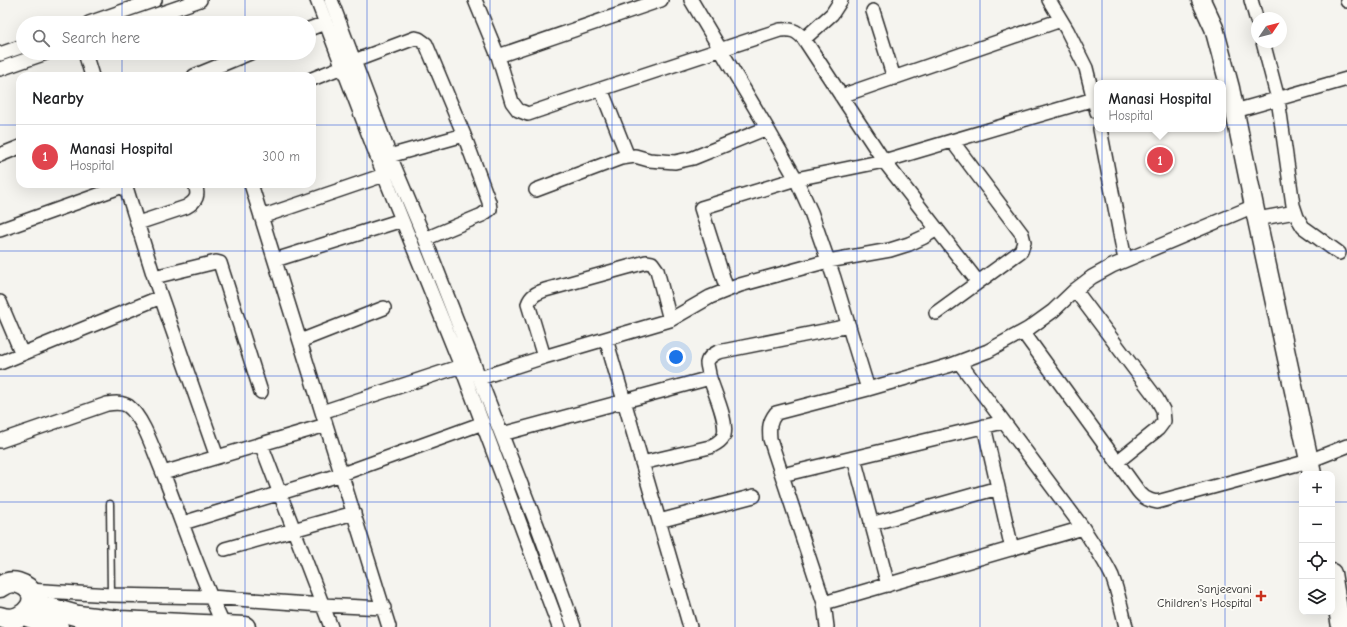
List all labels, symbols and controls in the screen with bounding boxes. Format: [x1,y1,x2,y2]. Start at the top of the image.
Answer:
north arrow [1251,12,1287,48]
search box [16,16,316,60]
icon: search [30,27,52,49]
text: Search here [62,29,140,47]
popup [1094,80,1226,132]
text: Nearby [32,89,83,108]
text: Manasi Hospital [1109,90,1211,108]
text: Hospital [1109,108,1153,123]
text: Manasi Hospital [70,140,173,158]
pin: 1 [1147,145,1173,175]
text: 1 [42,149,48,164]
text: 300 m [262,149,300,164]
text: Hospital [70,158,114,173]
your location [666,347,686,367]
map controls [1299,471,1335,615]
button: + [1299,471,1335,507]
button: − [1299,507,1335,543]
button: locate [1299,543,1335,579]
button: layers [1299,579,1335,615]
place label: Sanjeevani Children's Hospital [1157,582,1252,610]
marker: Sanjeevani Children's Hospital [1255,590,1267,602]

